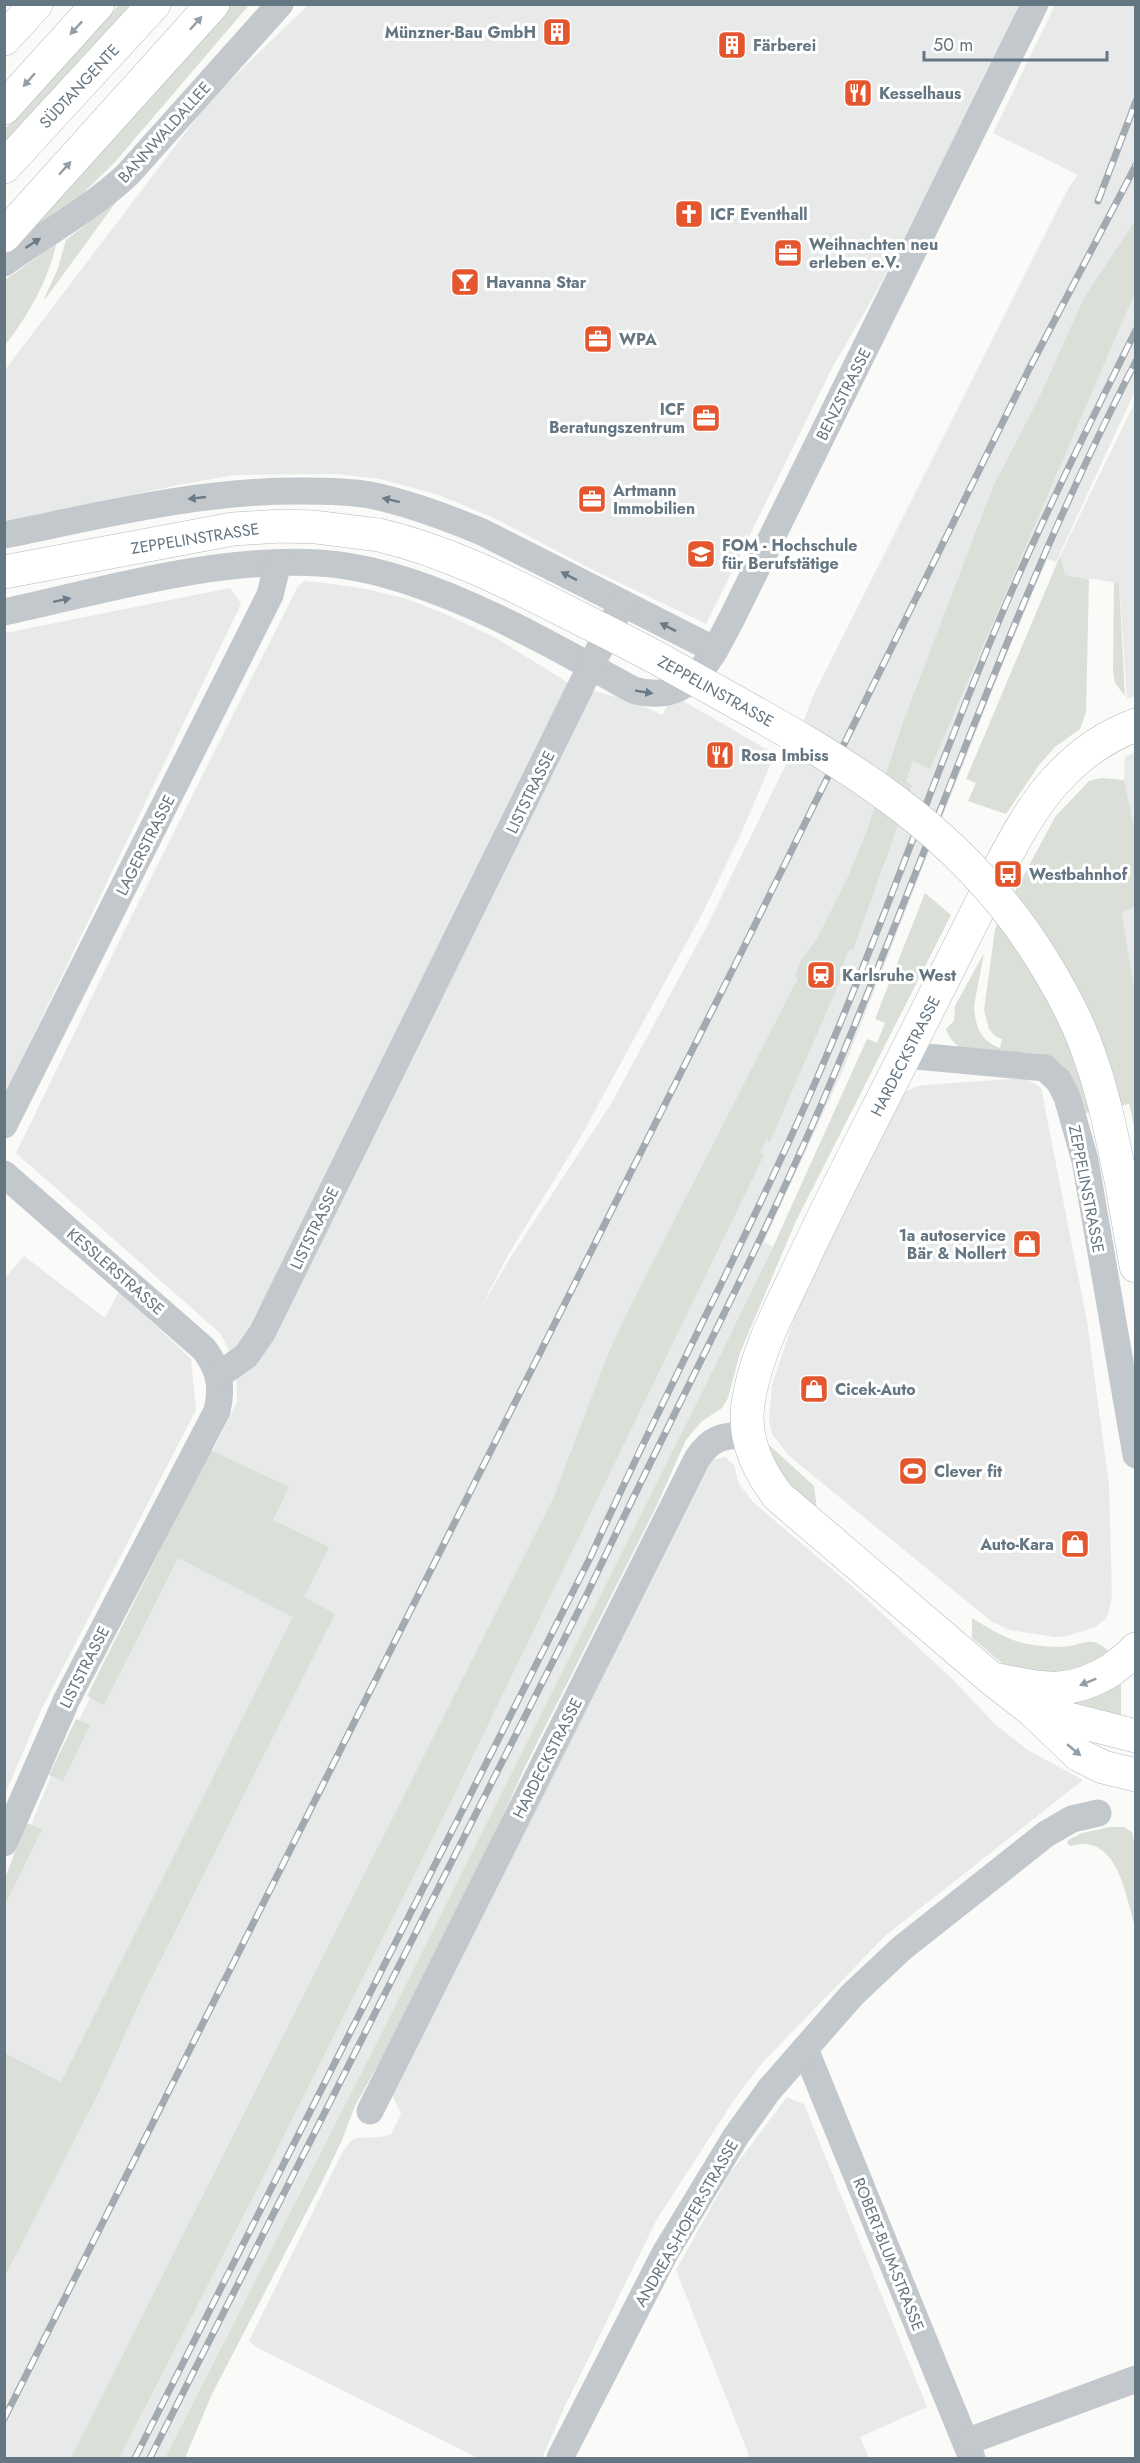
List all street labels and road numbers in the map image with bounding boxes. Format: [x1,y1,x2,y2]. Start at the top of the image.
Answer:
street label: SÜDTANGENTE [34,39,125,134]
street label: BANNWALDALLEE [113,77,216,188]
street label: BENZSTRASSE [810,344,877,444]
street label: ZEPPELINSTRASSE [129,517,261,560]
street label: ZEPPELINSTRASSE [654,650,778,733]
street label: LISTSTRASSE [501,747,560,837]
street label: LAGERSTRASSE [110,791,181,899]
street label: HARDECKSTRASSE [865,992,946,1121]
street label: ZEPPELINSTRASSE [1063,1123,1110,1255]
street label: LISTSTRASSE [285,1183,344,1273]
street label: KESSLERSTRASSE [62,1223,169,1320]
street label: LISTSTRASSE [54,1622,115,1712]
street label: HARDECKSTRASSE [507,1694,588,1823]
street label: ANDREAS-HOFER-STRASSE [629,2135,744,2311]
street label: ROBERT-BLUM-STRASSE [847,2174,930,2334]

